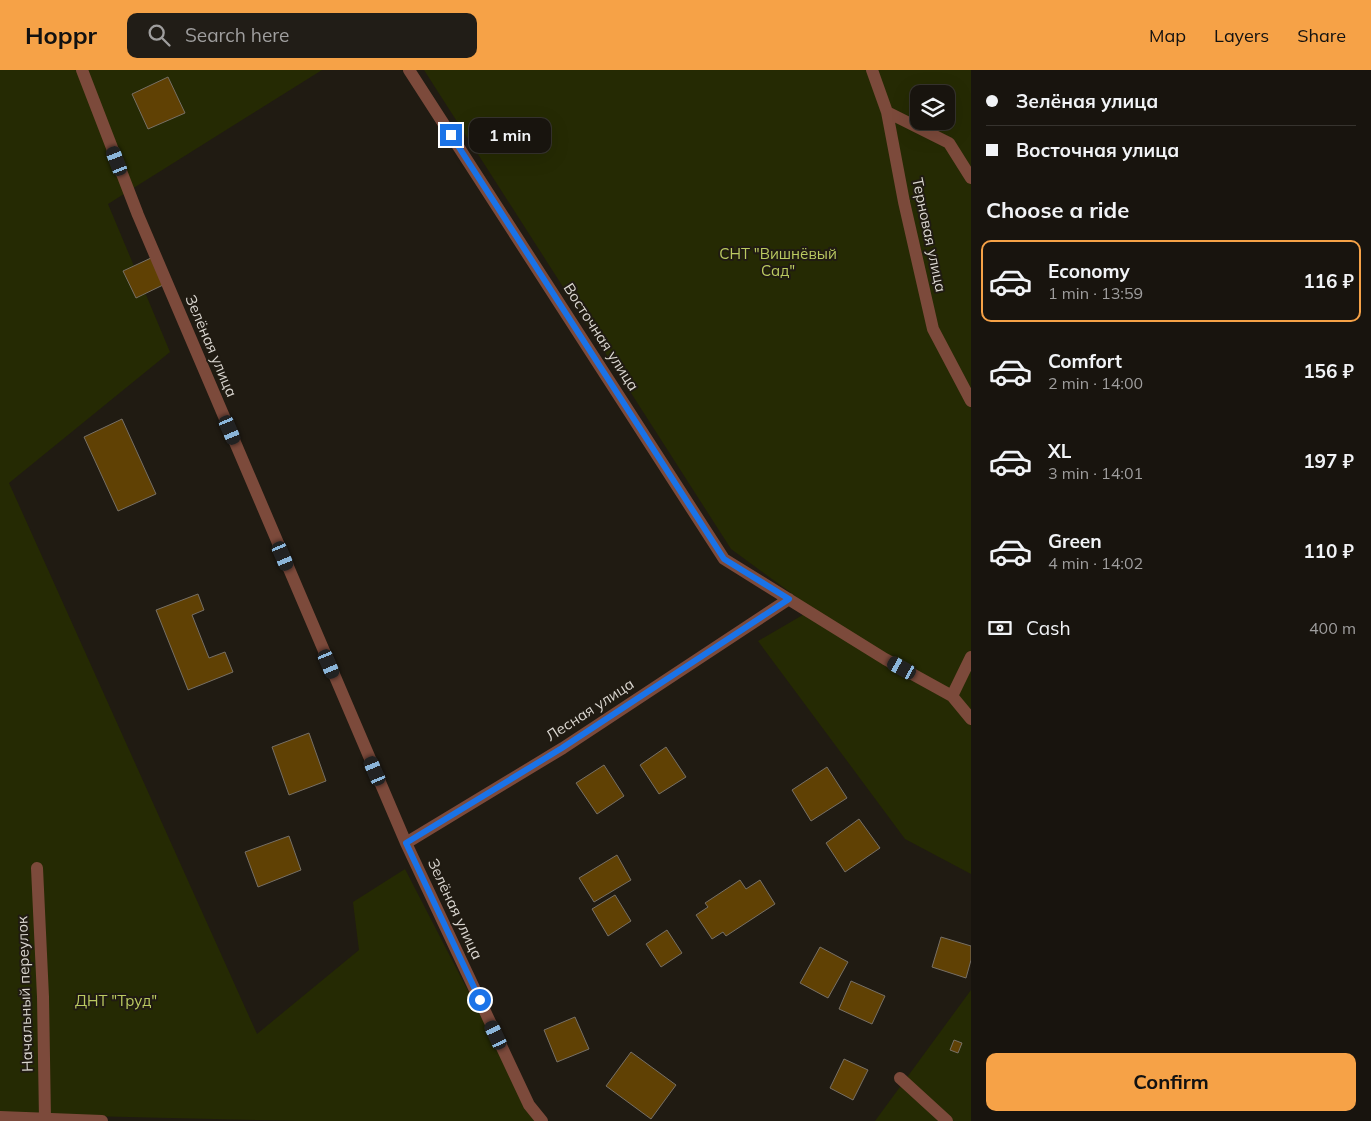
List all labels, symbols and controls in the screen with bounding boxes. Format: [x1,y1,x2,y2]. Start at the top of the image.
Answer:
search box [127,13,477,58]
text: Hoppr [25,20,97,50]
icon: search [145,21,173,49]
text: Search here [185,23,289,47]
text: Map [1149,24,1186,47]
text: Layers [1214,24,1269,47]
text: Share [1297,24,1346,47]
map controls [910,85,955,130]
button: layers [910,85,955,130]
text: Зелёная улица [1016,89,1158,113]
callout: 1 min [468,118,551,152]
route end [440,124,462,146]
text: 1 min [489,125,531,145]
text: Восточная улица [1016,138,1179,162]
car [104,144,129,178]
street label: Терновая улица [908,176,951,294]
text: Choose a ride [986,196,1129,224]
park label: СНТ "Вишнёвый Сад" [719,244,837,280]
icon: car [988,259,1033,304]
text: Economy [1048,259,1130,283]
text: 116 ₽ [1303,269,1354,293]
street label: Восточная улица [560,279,643,394]
text: 1 min · 13:59 [1048,283,1143,303]
street label: Зелёная улица [181,292,242,400]
icon: car [988,349,1033,394]
text: Comfort [1048,349,1122,373]
text: 156 ₽ [1303,359,1354,383]
text: 2 min · 14:00 [1048,373,1143,393]
car [217,413,242,447]
icon: car [988,439,1033,484]
text: XL [1048,439,1071,463]
text: 197 ₽ [1303,449,1354,473]
text: 3 min · 14:01 [1048,463,1143,483]
icon: car [988,529,1033,574]
text: Green [1048,529,1102,553]
car [270,539,295,573]
text: 110 ₽ [1303,539,1354,563]
text: 4 min · 14:02 [1048,553,1143,573]
icon: cash [986,614,1014,642]
text: Cash [1026,616,1071,640]
text: 400 m [1309,618,1356,638]
car [316,647,341,681]
car [885,654,918,682]
street label: Лесная улица [542,674,637,745]
car [362,754,387,788]
street label: Зелёная улица [424,855,487,962]
street label: Начальный переулок [12,915,37,1072]
route start [469,989,491,1011]
park label: ДНТ "Труд" [75,991,157,1010]
car [482,1018,509,1052]
button: Confirm [986,1053,1356,1111]

